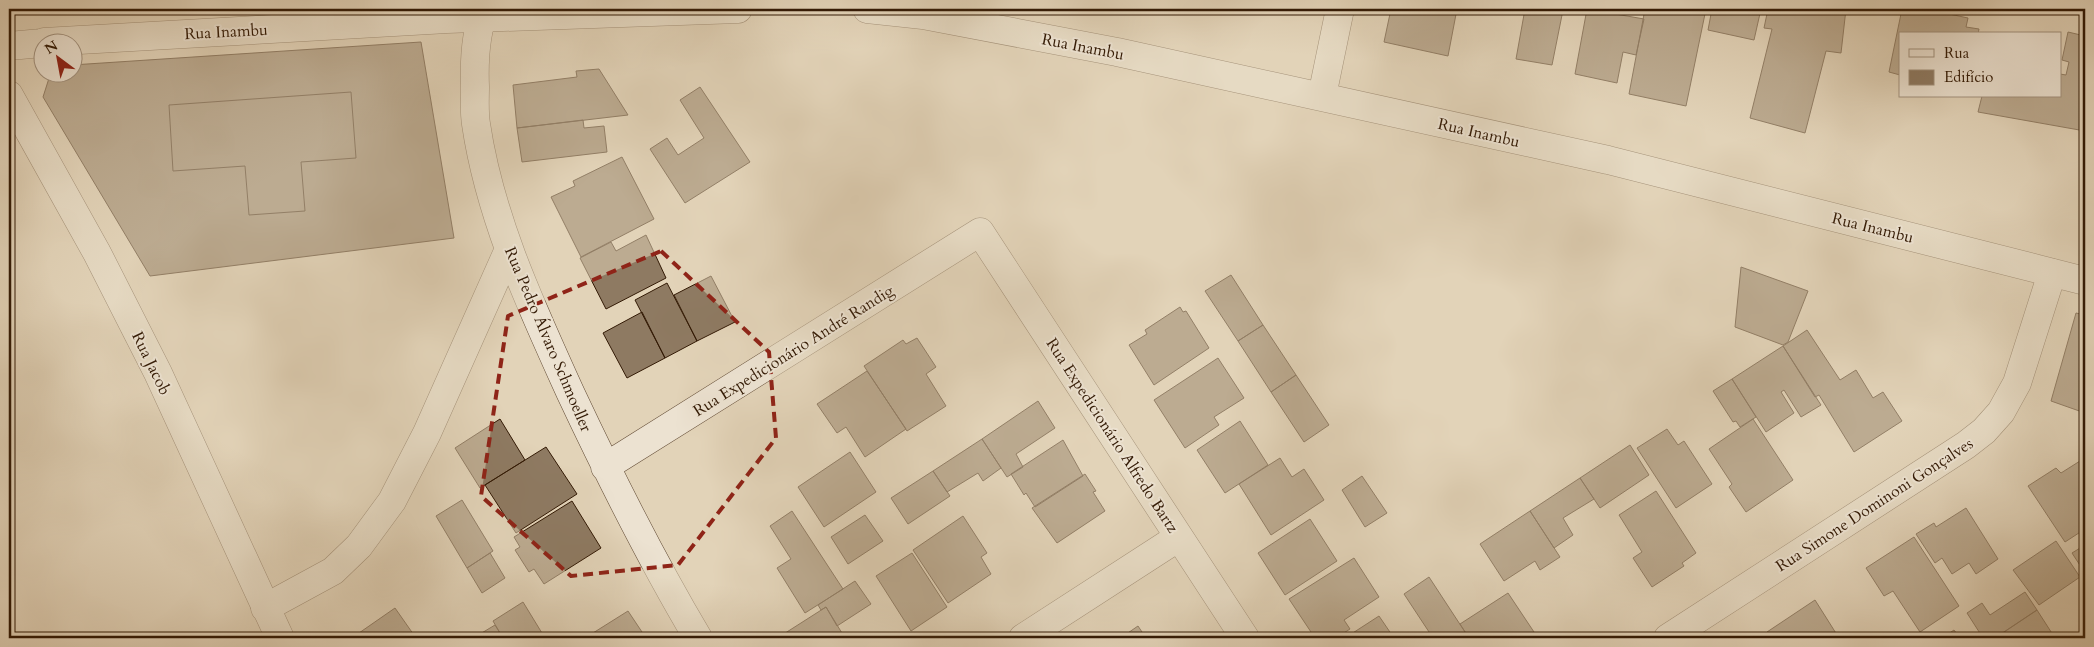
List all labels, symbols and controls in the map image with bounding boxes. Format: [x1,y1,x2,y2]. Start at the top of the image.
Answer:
street label: Rua Inambu [184,19,269,45]
street label: Rua Inambu [1040,28,1126,66]
north arrow [32,32,82,82]
legend [1899,32,2062,98]
text: N [41,36,62,59]
text: Rua [1944,43,1970,63]
text: Edifício [1944,67,1993,87]
street label: Rua Inambu [1436,113,1522,153]
street label: Rua Inambu [1830,207,1916,249]
street label: Rua Pedro Álvaro Schmoeller [499,243,597,435]
street label: Rua Expedicionário André Randig [689,280,898,422]
street label: Rua Jacob [126,328,176,399]
street label: Rua Expedicionário Alfredo Bartz [1041,334,1184,537]
street label: Rua Simone Dominoni Gonçalves [1772,433,1977,577]

